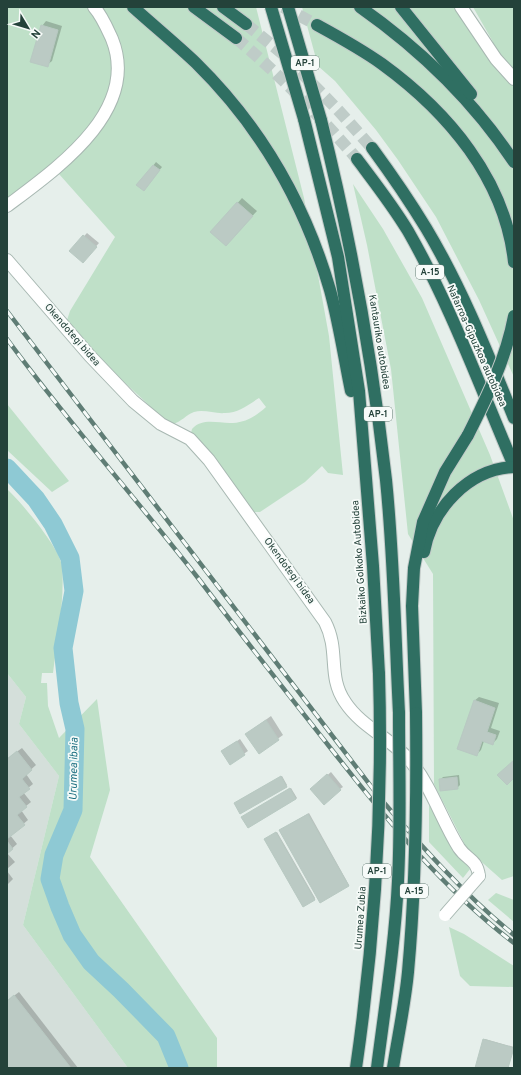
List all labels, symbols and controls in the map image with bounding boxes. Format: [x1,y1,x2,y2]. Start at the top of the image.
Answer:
north arrow [8,8,48,48]
text: N [27,26,43,41]
road number: AP-1 [291,56,319,70]
road number: A-15 [416,265,444,279]
street label: Nafarroa-Gipuzkoa autobidea [443,283,509,409]
street label: Kantauriko autobidea [365,294,393,390]
street label: Okendotegi bidea [41,301,103,369]
road number: AP-1 [364,407,392,421]
street label: Bizkaiko Golkoko Autobidea [349,500,371,624]
street label: Okendotegi bidea [261,535,317,607]
water label: Urumea ibaia [66,737,82,801]
road number: AP-1 [363,864,391,878]
road number: A-15 [400,884,428,898]
street label: Urumea Zubia [352,886,370,950]

